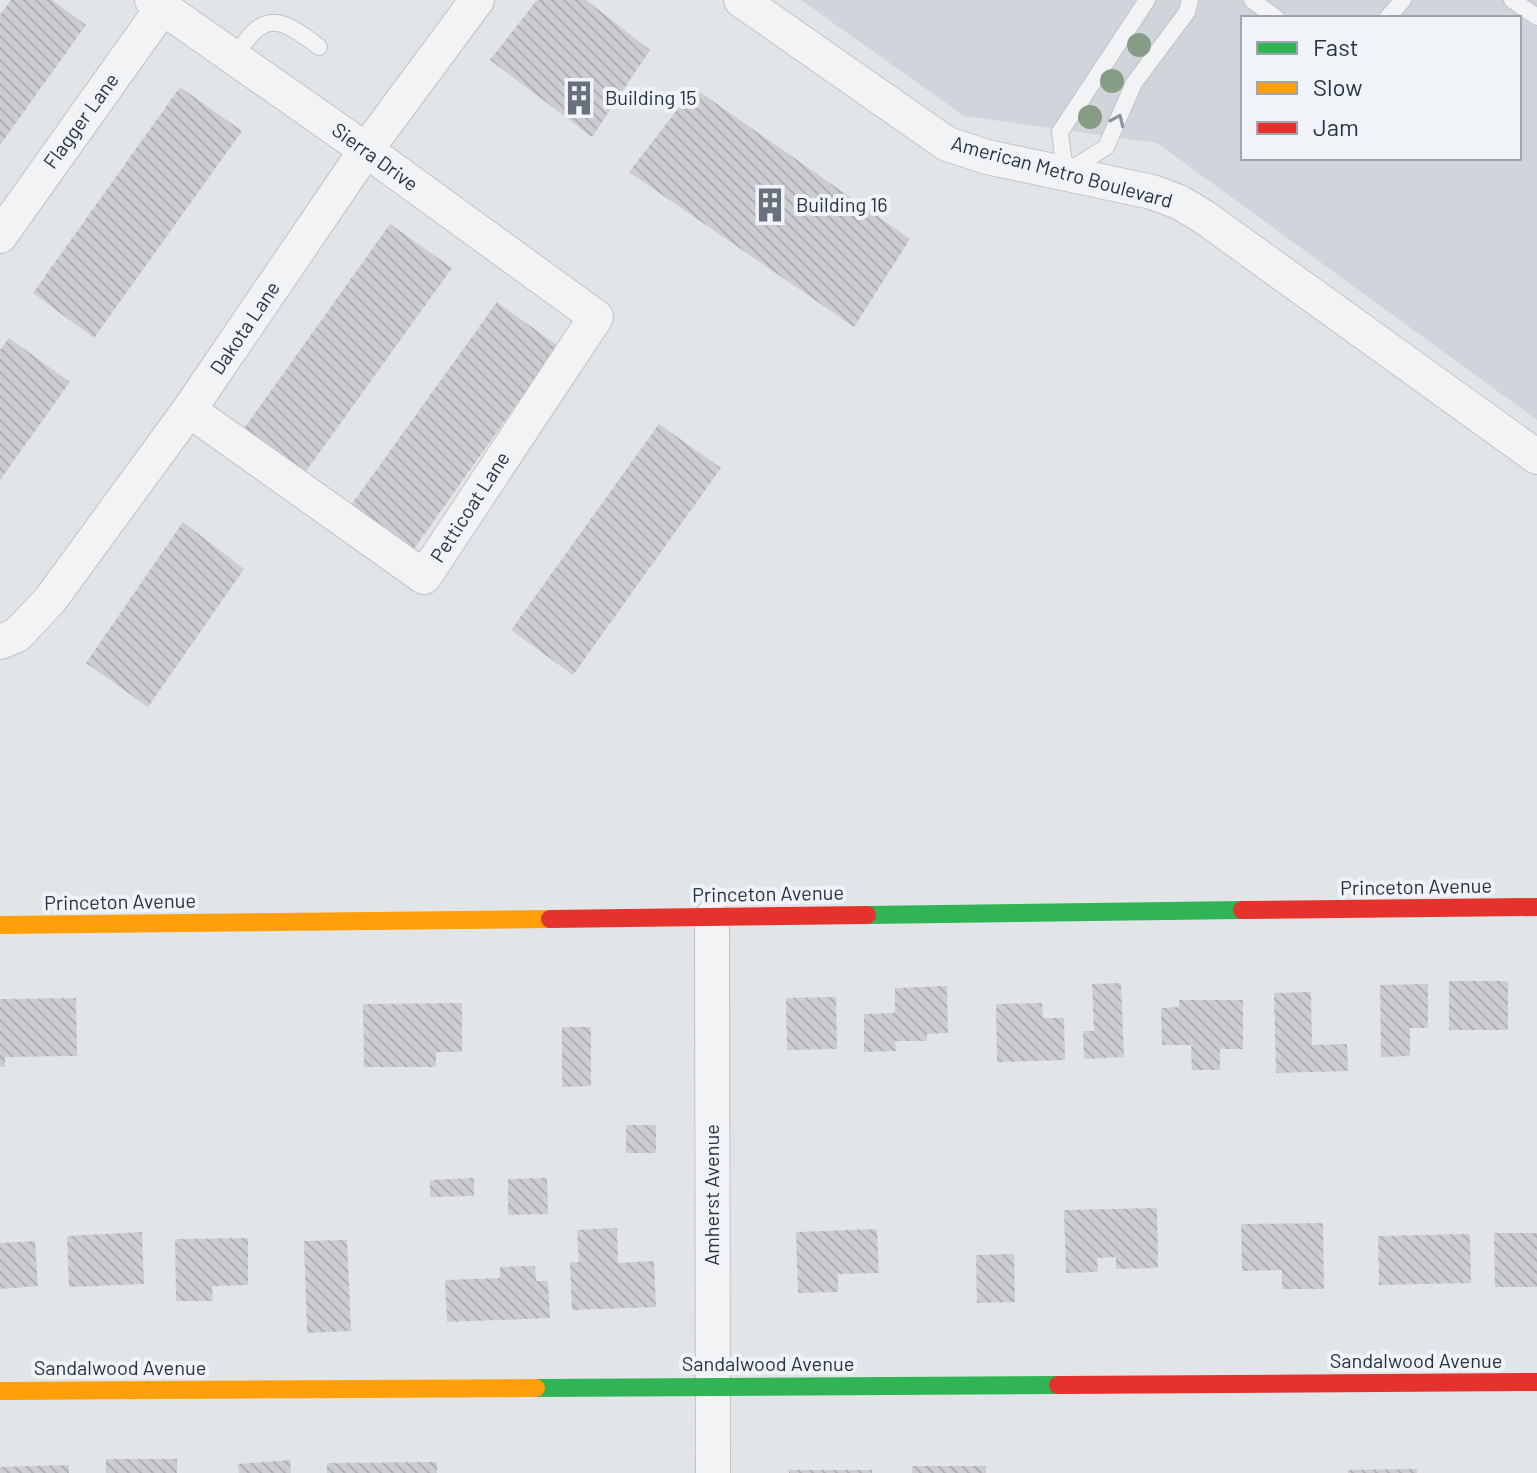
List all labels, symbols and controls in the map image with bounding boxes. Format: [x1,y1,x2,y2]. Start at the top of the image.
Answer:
legend [1241,16,1521,160]
text: Fast [1313,32,1358,61]
street label: Flagger Lane [37,68,123,173]
text: Slow [1313,72,1362,101]
building icon: Building 15 [560,79,598,117]
place label: Building 15 [605,85,696,109]
text: Jam [1313,112,1359,141]
one-way arrow [1108,114,1124,128]
street label: Sierra Drive [328,117,423,196]
street label: American Metro Boulevard [949,130,1175,212]
building icon: Building 16 [751,186,789,224]
place label: Building 16 [796,192,887,216]
street label: Dakota Lane [204,276,284,379]
street label: Petticoat Lane [424,447,514,566]
street label: Princeton Avenue [1340,873,1492,899]
street label: Princeton Avenue [692,880,844,906]
street label: Princeton Avenue [44,888,196,914]
street label: Amherst Avenue [699,1124,723,1266]
street label: Sandalwood Avenue [1330,1348,1502,1372]
street label: Sandalwood Avenue [682,1351,854,1375]
street label: Sandalwood Avenue [34,1355,206,1379]

